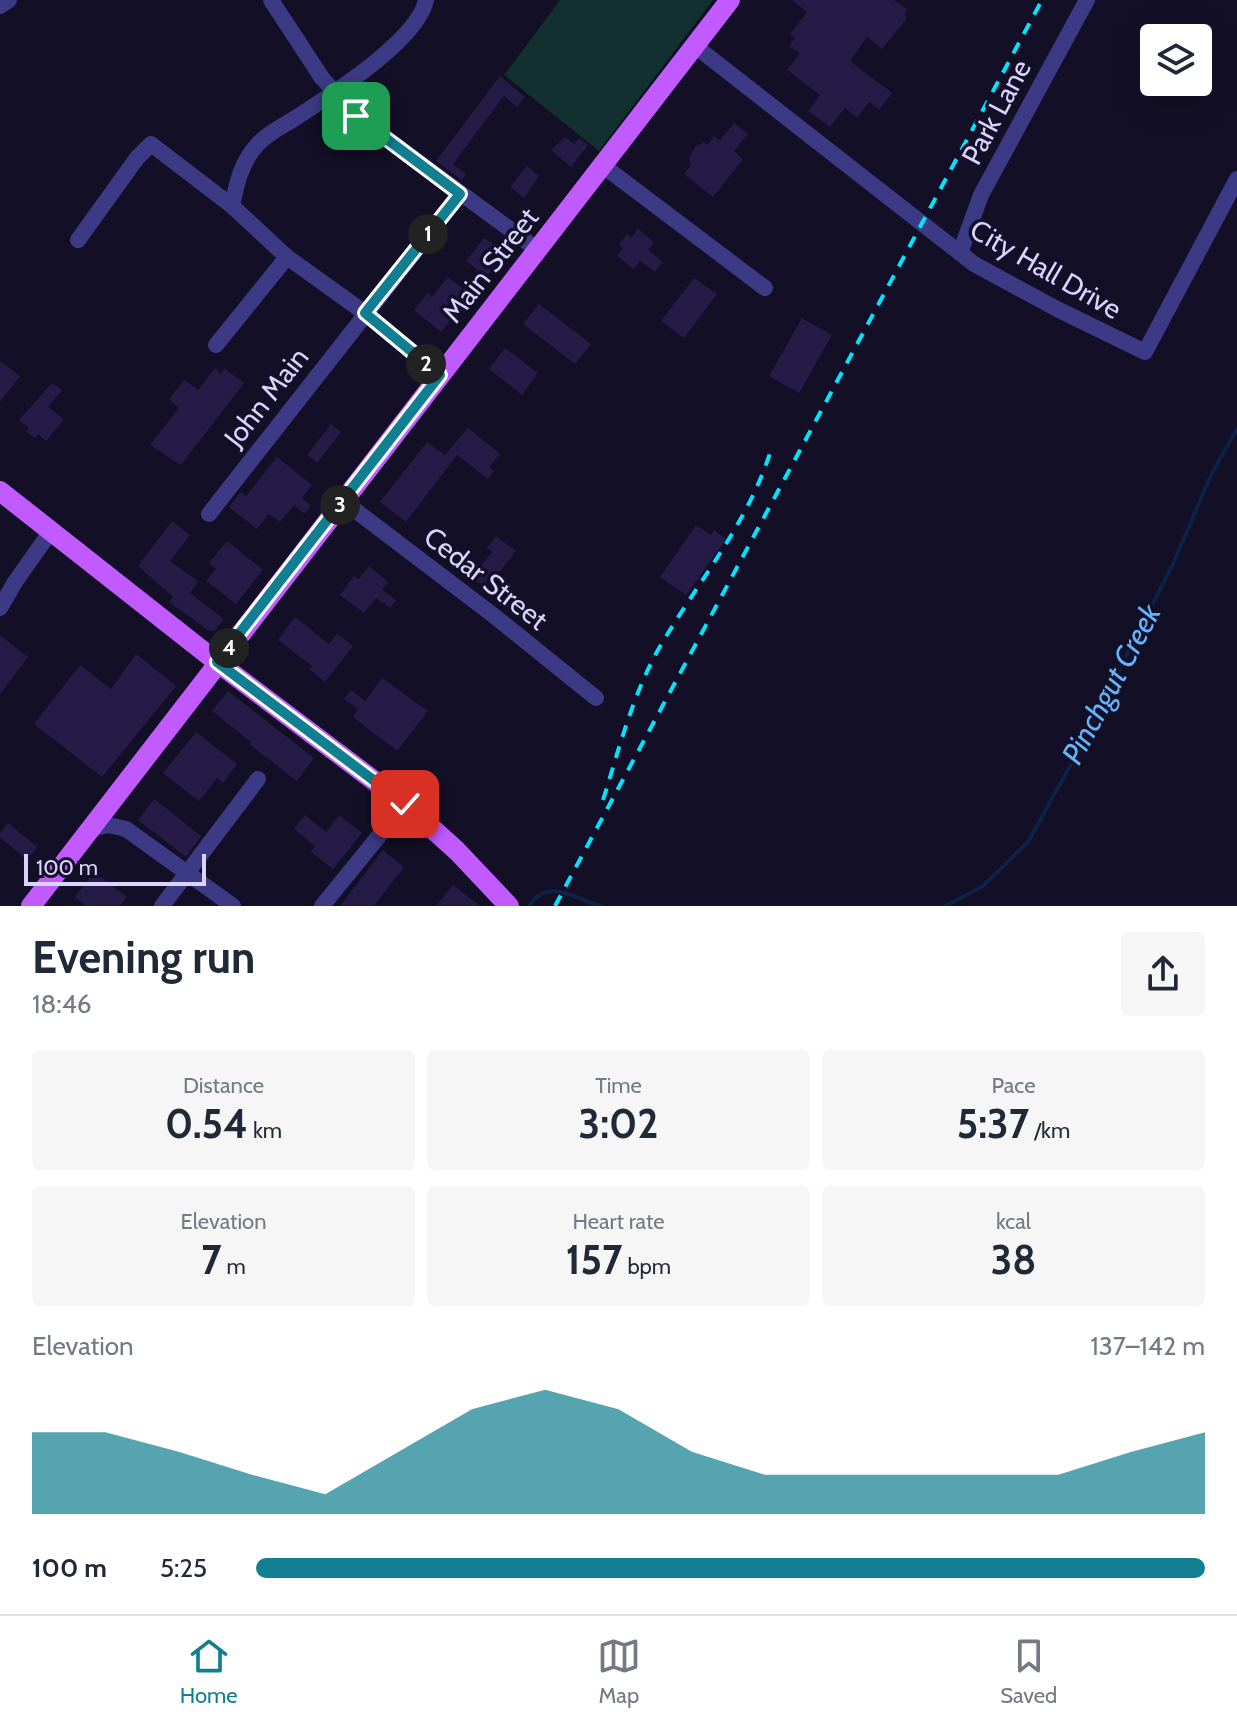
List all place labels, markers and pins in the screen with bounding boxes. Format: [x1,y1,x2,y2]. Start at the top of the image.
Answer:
pin [322,82,390,150]
pin: 1 [408,214,448,254]
pin: 2 [406,344,446,384]
pin: 3 [320,485,360,525]
pin: 4 [209,628,249,668]
pin [371,770,439,838]

